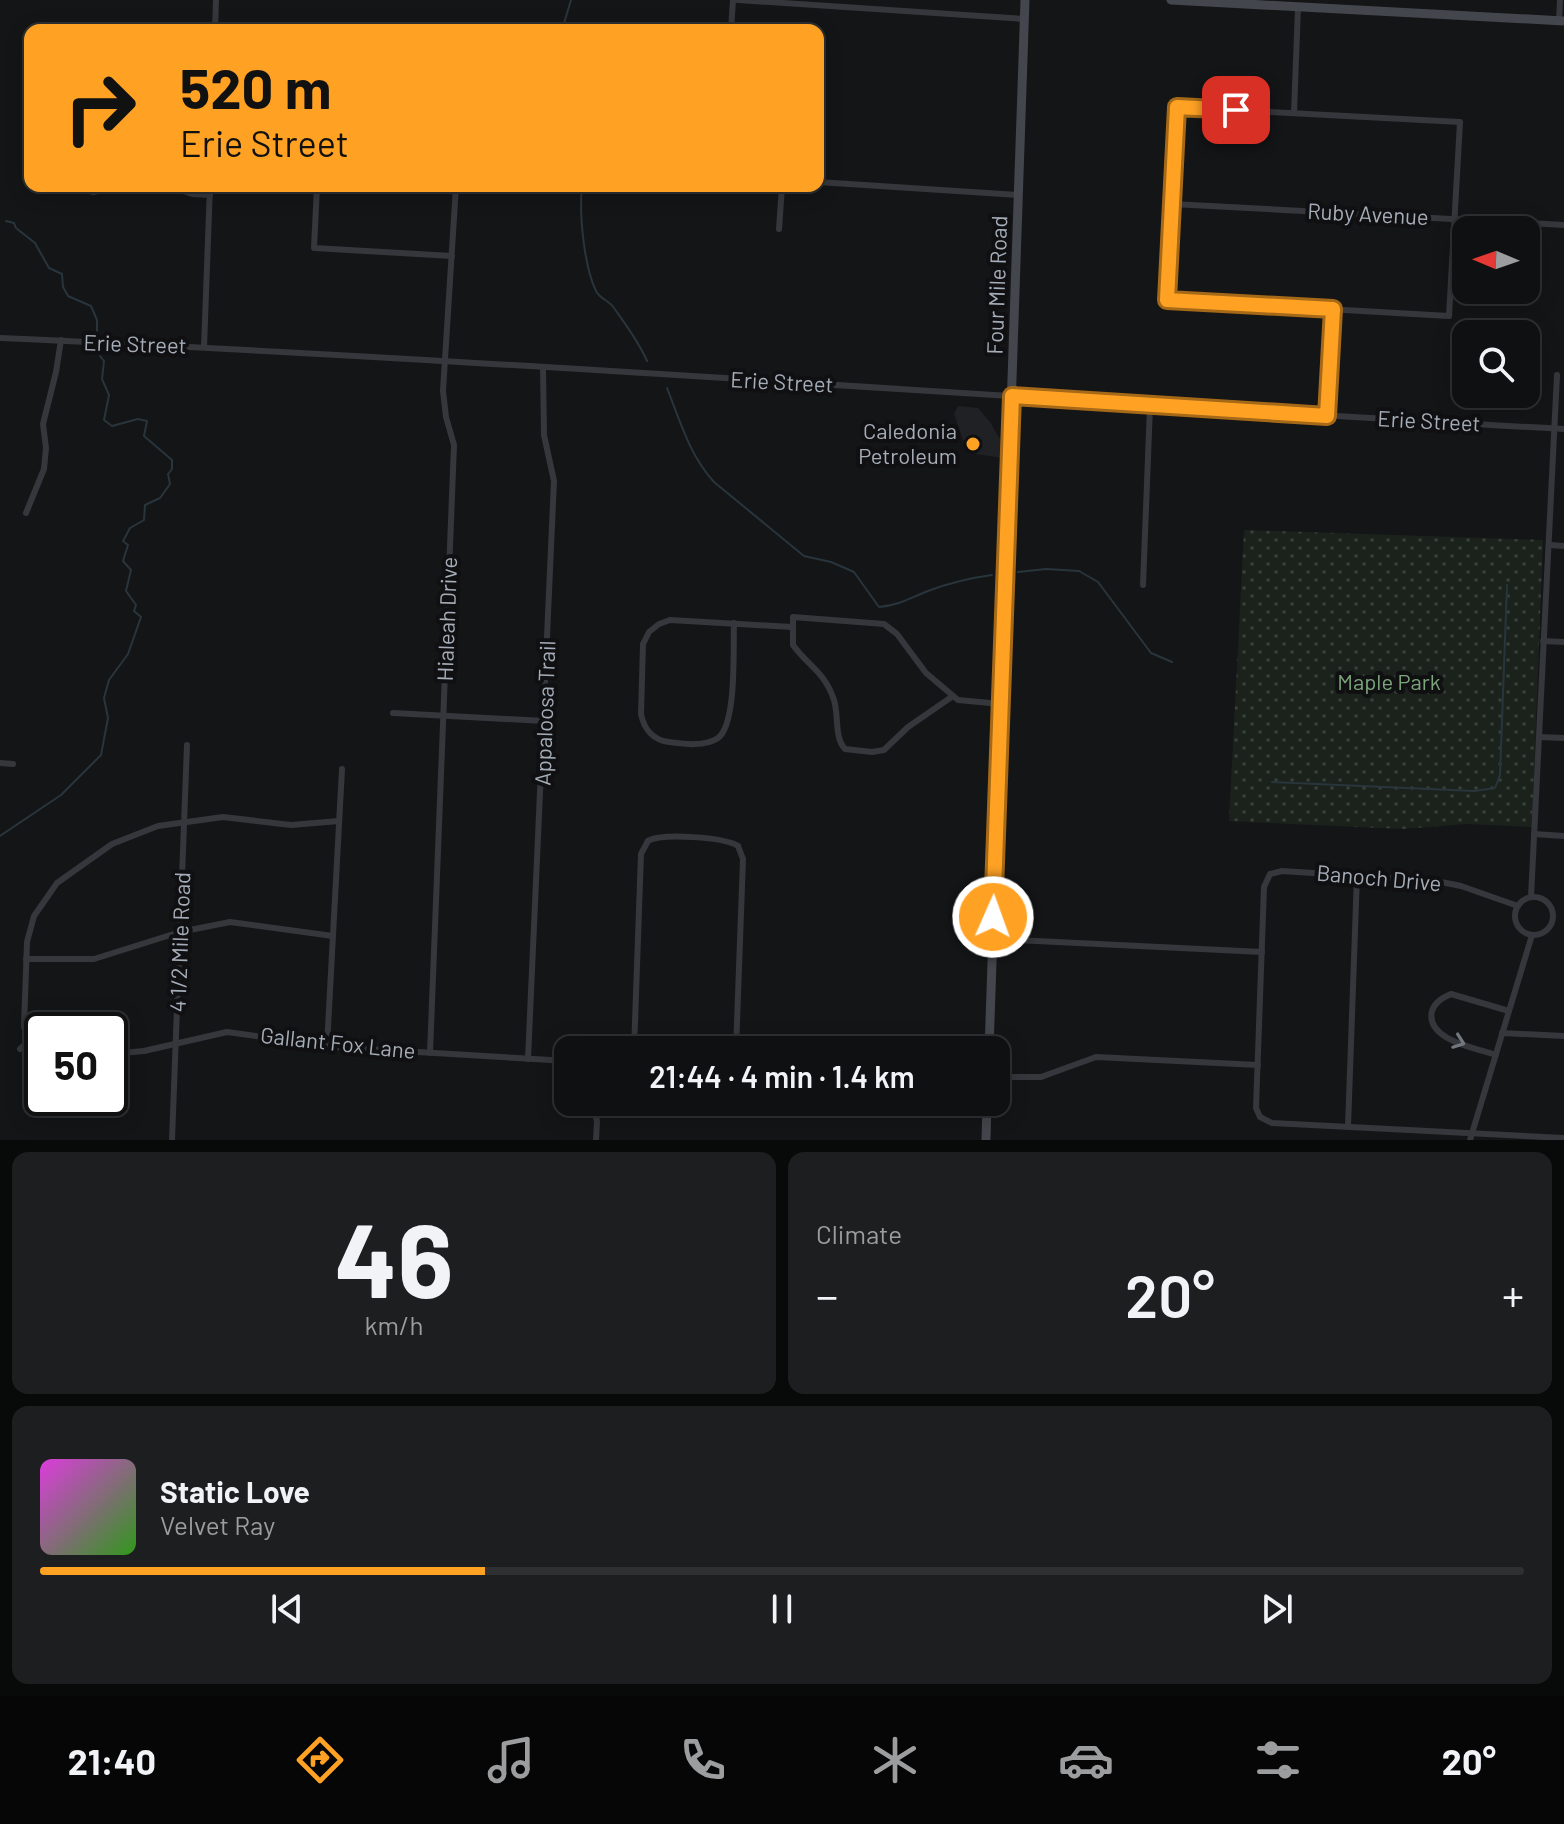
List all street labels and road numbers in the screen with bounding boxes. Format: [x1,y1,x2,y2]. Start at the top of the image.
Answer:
street label: Ruby Avenue [1307,197,1429,229]
street label: Four Mile Road [981,215,1011,355]
street label: Erie Street [83,328,187,358]
street label: Erie Street [730,365,834,397]
street label: Erie Street [1377,404,1481,436]
street label: Hialeah Drive [431,556,461,682]
street label: Appaloosa Trail [528,640,560,786]
street label: Banoch Drive [1316,859,1443,895]
street label: 4 1/2 Mile Road [164,871,194,1013]
street label: Gallant Fox Lane [259,1021,417,1063]

